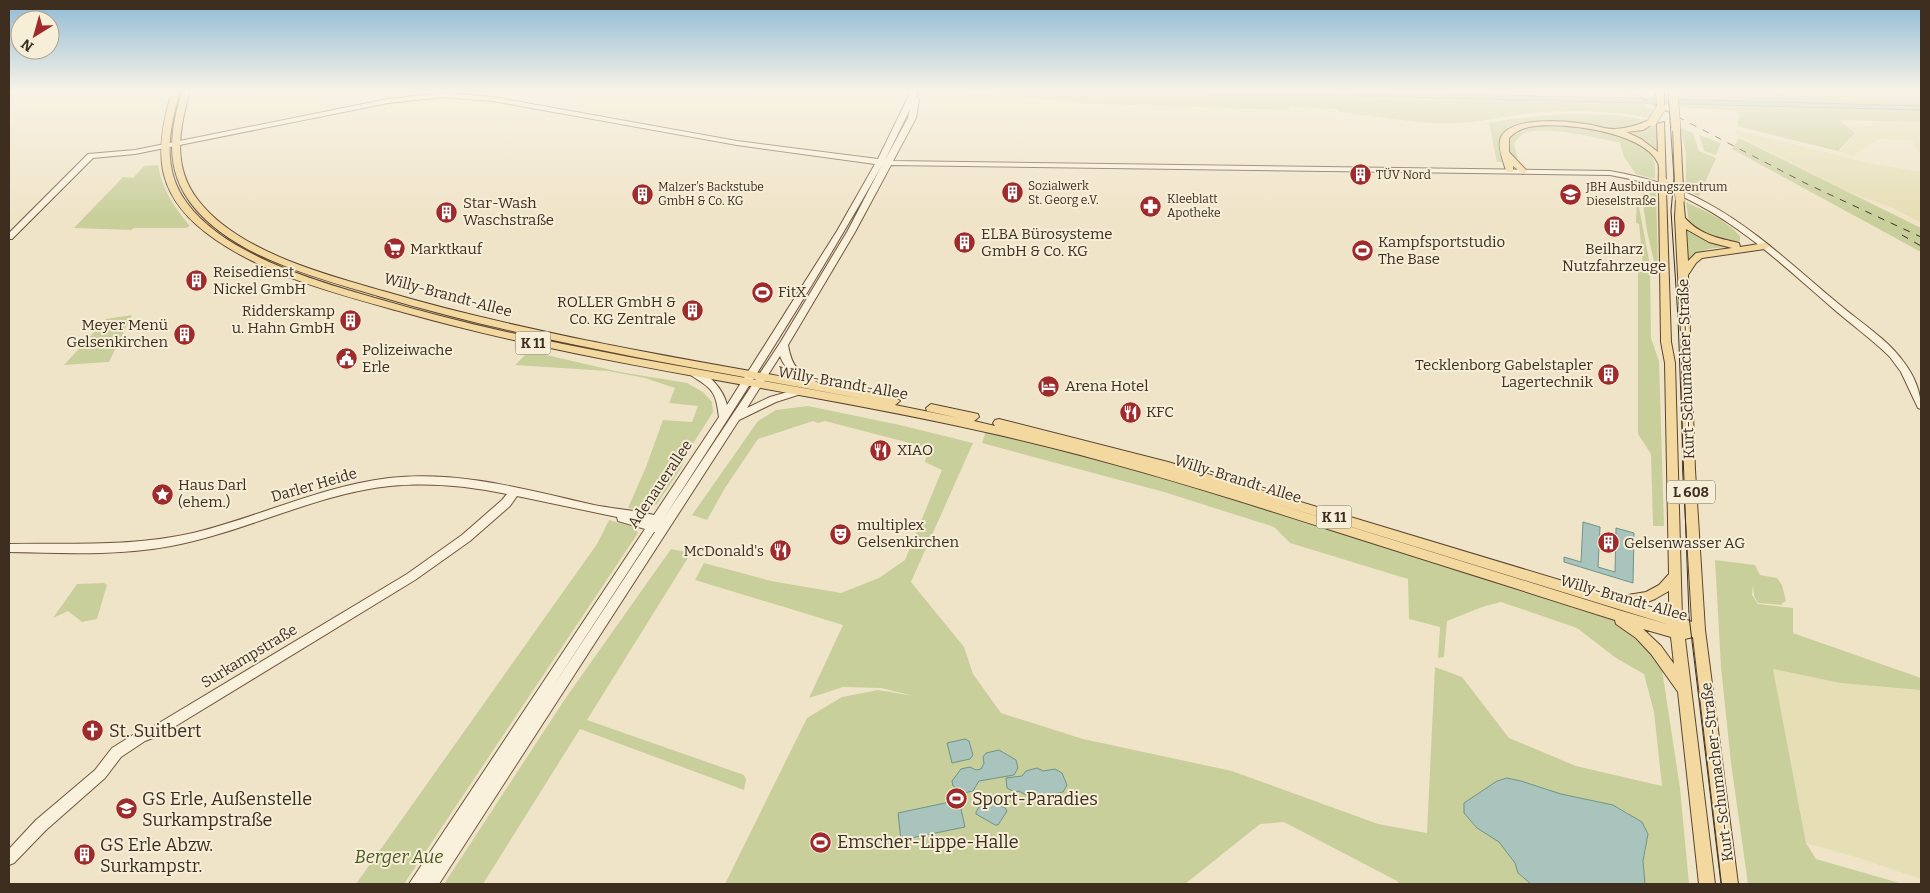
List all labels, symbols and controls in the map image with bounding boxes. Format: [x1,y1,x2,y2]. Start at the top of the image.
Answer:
north arrow [10,10,60,60]
text: N [18,35,37,55]
building icon: TÜV Nord [1348,163,1372,187]
place label: TÜV Nord [1376,167,1431,182]
place label: Sozialwerk St. Georg e.V. [1028,179,1099,207]
place label: Malzer's Backstube GmbH & Co. KG [658,180,764,208]
place label: JBH Ausbildungszentrum Dieselstraße [1585,180,1728,208]
building icon: Sozialwerk St. Georg e.V. [1000,181,1024,205]
building icon: Malzer's Backstube GmbH & Co. KG [630,182,654,206]
school or university icon: JBH Ausbildungszentrum Dieselstraße [1558,182,1582,206]
place label: Kleeblatt Apotheke [1167,192,1221,220]
place label: Star-Wash Waschstraße [463,194,554,229]
pharmacy icon: Kleeblatt Apotheke [1139,194,1163,218]
building icon: Star-Wash Waschstraße [435,200,459,224]
building icon: Beilharz Nutzfahrzeuge [1602,214,1626,238]
place label: ELBA Bürosysteme GmbH & Co. KG [981,225,1113,260]
building icon: ELBA Bürosysteme GmbH & Co. KG [953,231,977,255]
place label: Kampfsportstudio The Base [1378,233,1505,268]
supermarket icon: Marktkauf [382,237,406,261]
sports icon: Kampfsportstudio The Base [1350,239,1374,263]
place label: Marktkauf [410,240,484,258]
place label: Beilharz Nutzfahrzeuge [1562,240,1666,275]
place label: Reisedienst Nickel GmbH [213,263,306,298]
building icon: Reisedienst Nickel GmbH [185,269,209,293]
street label: Willy-Brandt-Allee [382,269,514,321]
street label: Kurt-Schumacher-Straße [1674,278,1698,460]
sports icon: FitX [750,280,774,304]
place label: FitX [778,283,807,301]
place label: ROLLER GmbH & Co. KG Zentrale [557,293,676,328]
building icon: ROLLER GmbH & Co. KG Zentrale [680,299,704,323]
place label: Ridderskamp u. Hahn GmbH [232,302,335,337]
building icon: Ridderskamp u. Hahn GmbH [339,308,363,332]
place label: Meyer Menü Gelsenkirchen [66,316,169,351]
building icon: Meyer Menü Gelsenkirchen [172,322,196,346]
road number: K 11 [516,332,550,354]
place label: Polizeiwache Erle [362,341,453,376]
public building icon: Polizeiwache Erle [334,347,358,371]
place label: Tecklenborg Gabelstapler Lagertechnik [1415,356,1593,391]
building icon: Tecklenborg Gabelstapler Lagertechnik [1597,362,1621,386]
street label: Willy-Brandt-Allee [777,363,909,403]
hotel icon: Arena Hotel [1037,374,1061,398]
place label: Arena Hotel [1065,377,1149,395]
restaurant icon: KFC [1118,400,1142,424]
place label: KFC [1146,403,1174,421]
street label: Adenauerallee [624,437,696,531]
restaurant icon: XIAO [869,438,893,462]
place label: XIAO [897,441,933,459]
street label: Willy-Brandt-Allee [1172,451,1304,507]
street label: Darler Heide [269,464,359,506]
place label: Haus Darl (ehem.) [178,476,247,511]
road number: L 608 [1667,481,1715,504]
place icon: Haus Darl (ehem.) [150,482,174,506]
road number: K 11 [1316,506,1352,528]
place label: multiplex Gelsenkirchen [857,516,959,551]
theatre icon: multiplex Gelsenkirchen [829,522,853,546]
building icon: Gelsenwasser AG [1596,531,1620,555]
place label: Gelsenwasser AG [1624,534,1745,552]
restaurant icon: McDonald's [768,539,792,563]
place label: McDonald's [683,542,764,560]
street label: Willy-Brandt-Allee [1558,571,1690,625]
street label: Surkampstraße [198,620,300,692]
street label: Kurt-Schumacher-Straße [1697,681,1737,863]
church icon: St. Suitbert [81,719,105,743]
place label: St. Suitbert [109,720,202,742]
sports icon: Sport-Paradies [944,787,968,811]
place label: GS Erle, Außenstelle Surkampstraße [142,788,312,831]
place label: Sport-Paradies [972,788,1098,810]
school or university icon: GS Erle, Außenstelle Surkampstraße [114,797,138,821]
sports icon: Emscher-Lippe-Halle [809,830,833,854]
place label: Emscher-Lippe-Halle [837,831,1019,853]
place label: GS Erle Abzw. Surkampstr. [100,834,213,877]
building icon: GS Erle Abzw. Surkampstr. [72,843,96,867]
park label: Berger Aue [355,846,443,868]

